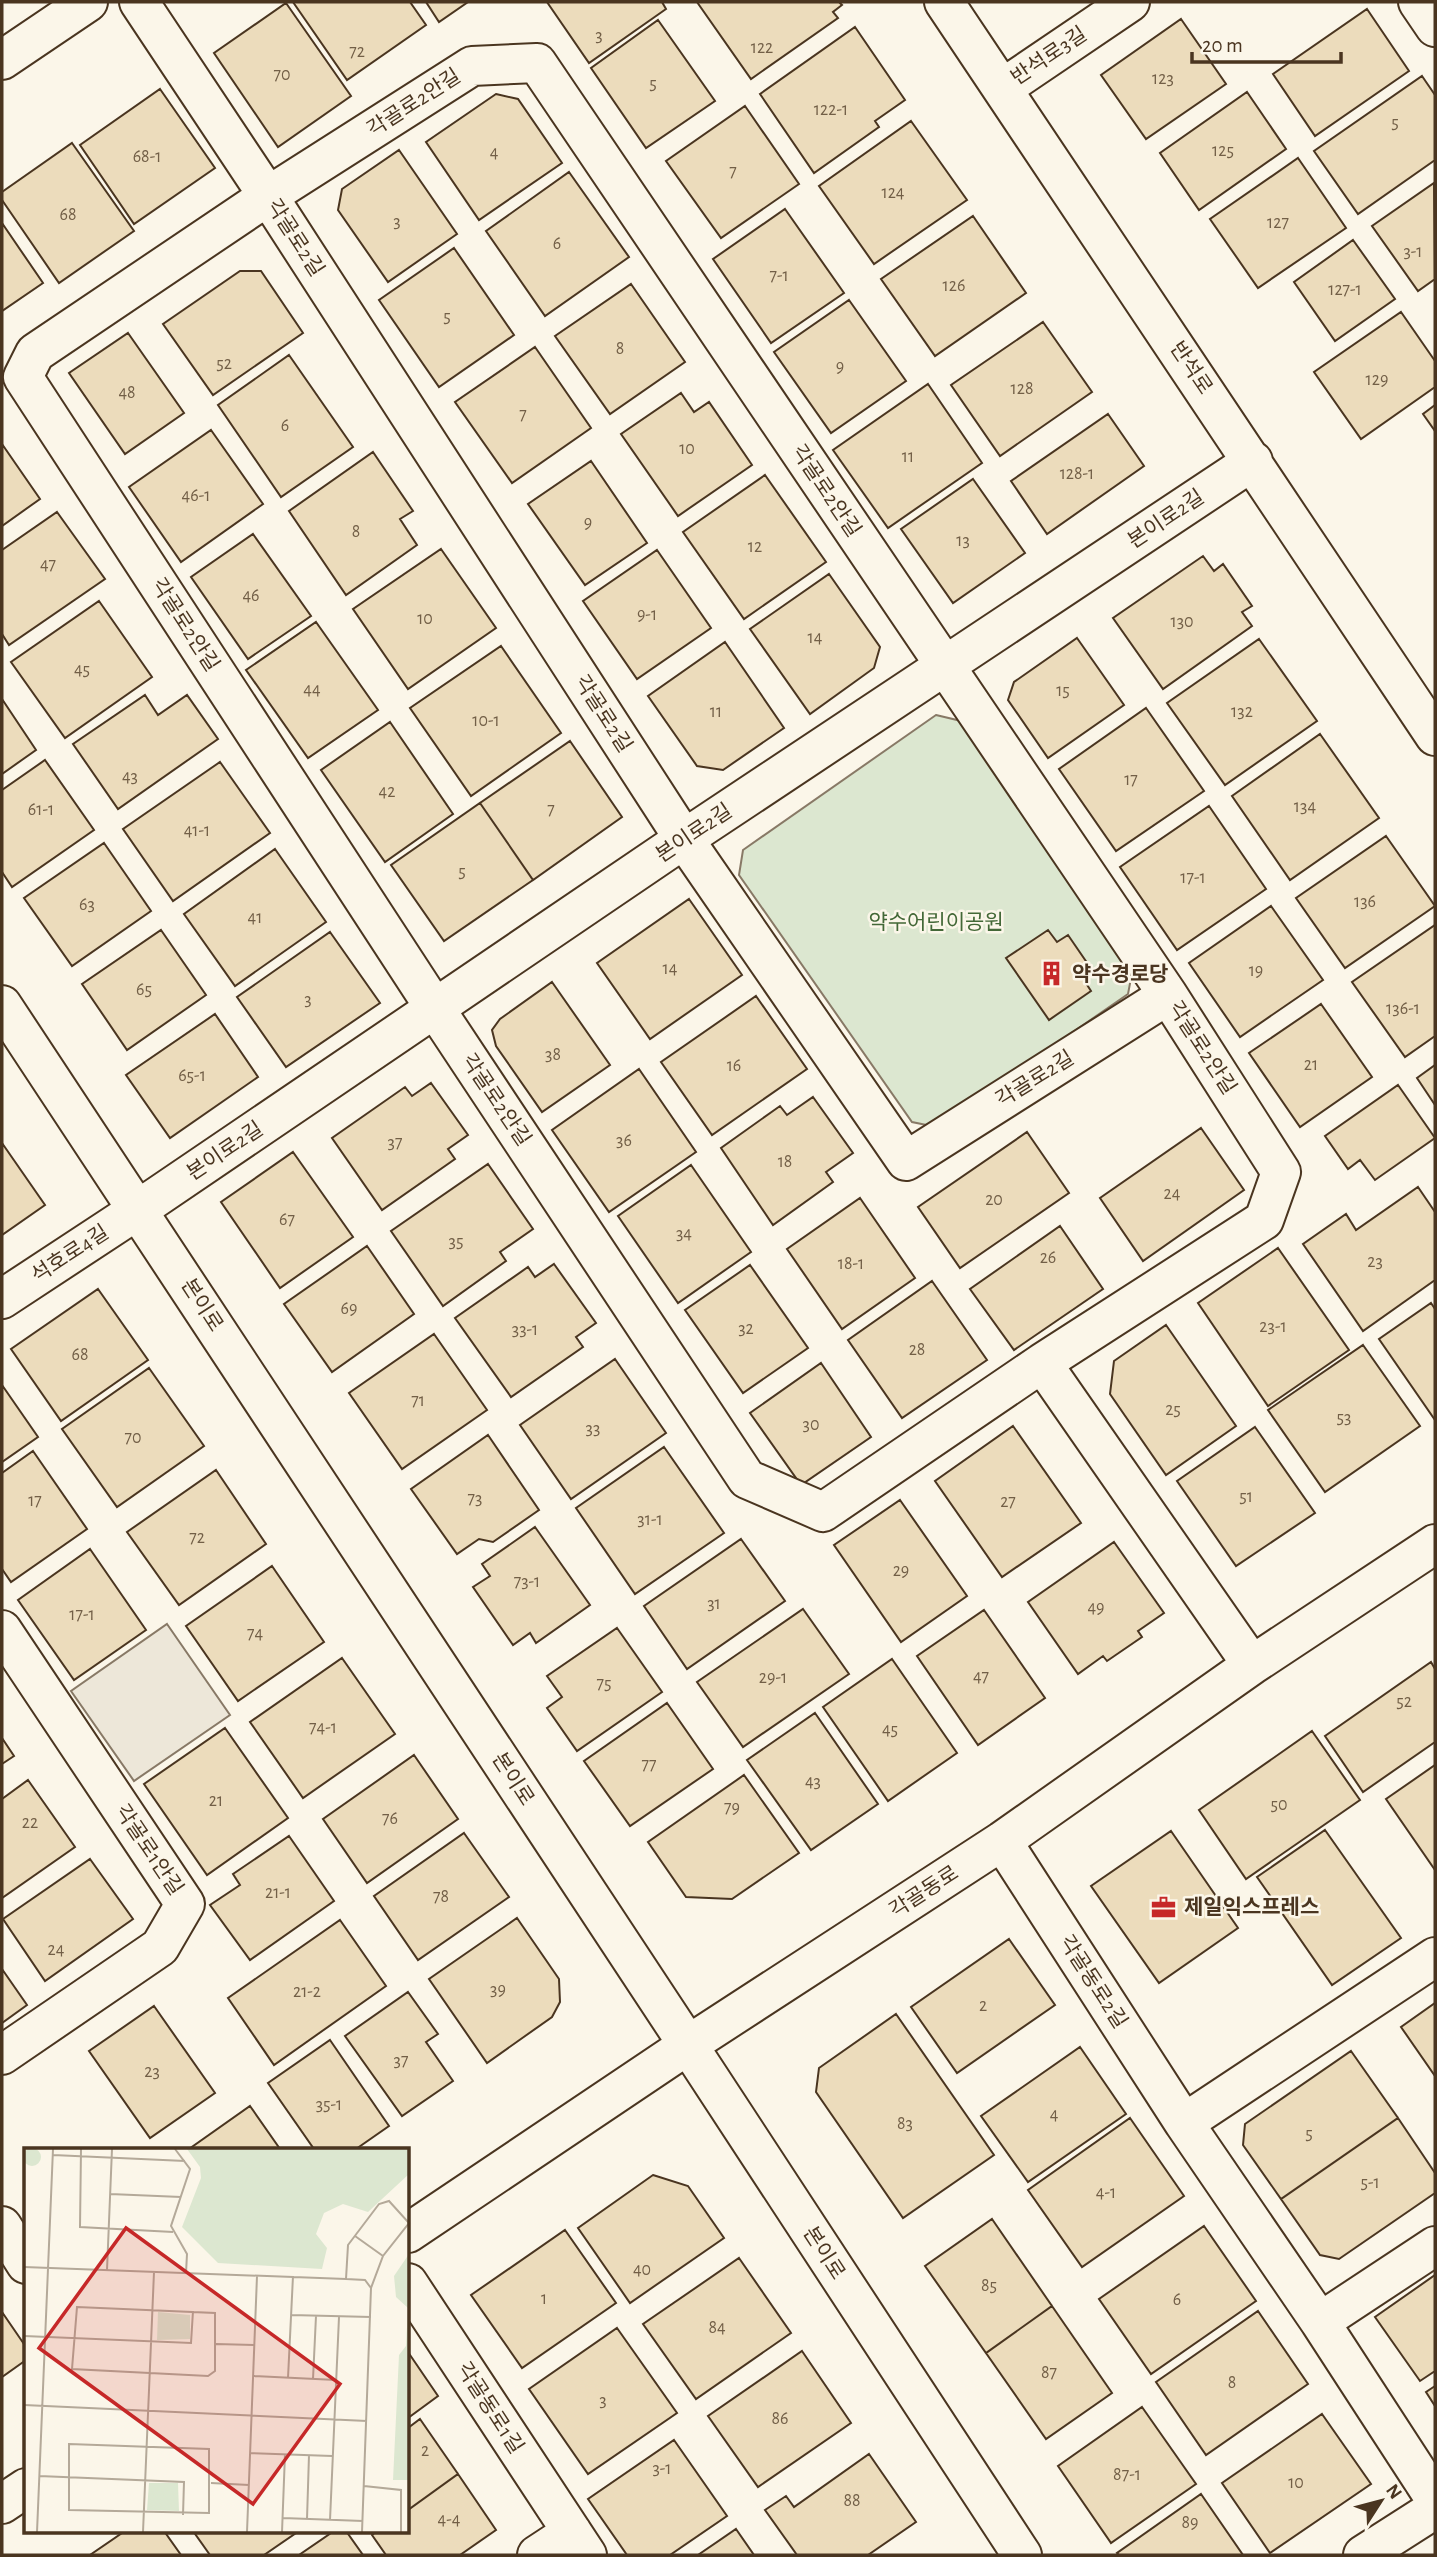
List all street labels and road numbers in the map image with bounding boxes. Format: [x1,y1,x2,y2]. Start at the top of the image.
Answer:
street label: 반석로3길 [1007,22,1090,89]
street label: 각골로2안길 [363,64,464,141]
street label: 각골로2길 [263,195,328,280]
street label: 반석로 [1166,338,1217,398]
street label: 각골로2안길 [788,441,865,541]
street label: 본이로2길 [1124,485,1208,552]
street label: 각골로2안길 [147,574,224,675]
street label: 각골로2길 [571,671,636,756]
street label: 본이로2길 [652,799,736,866]
street label: 각골로2안길 [1164,997,1241,1098]
street label: 각골로2길 [992,1046,1077,1111]
street label: 각골로2안길 [458,1050,535,1150]
street label: 본이로2길 [183,1117,267,1184]
street label: 석호로4길 [27,1221,112,1287]
street label: 본이로 [177,1274,227,1335]
street label: 본이로 [488,1748,538,1809]
street label: 각골로1안길 [111,1801,188,1899]
street label: 각골동로 [885,1861,962,1922]
street label: 각골동로2길 [1055,1931,1132,2032]
street label: 본이로 [799,2222,849,2283]
street label: 각골동로1길 [453,2358,528,2457]

